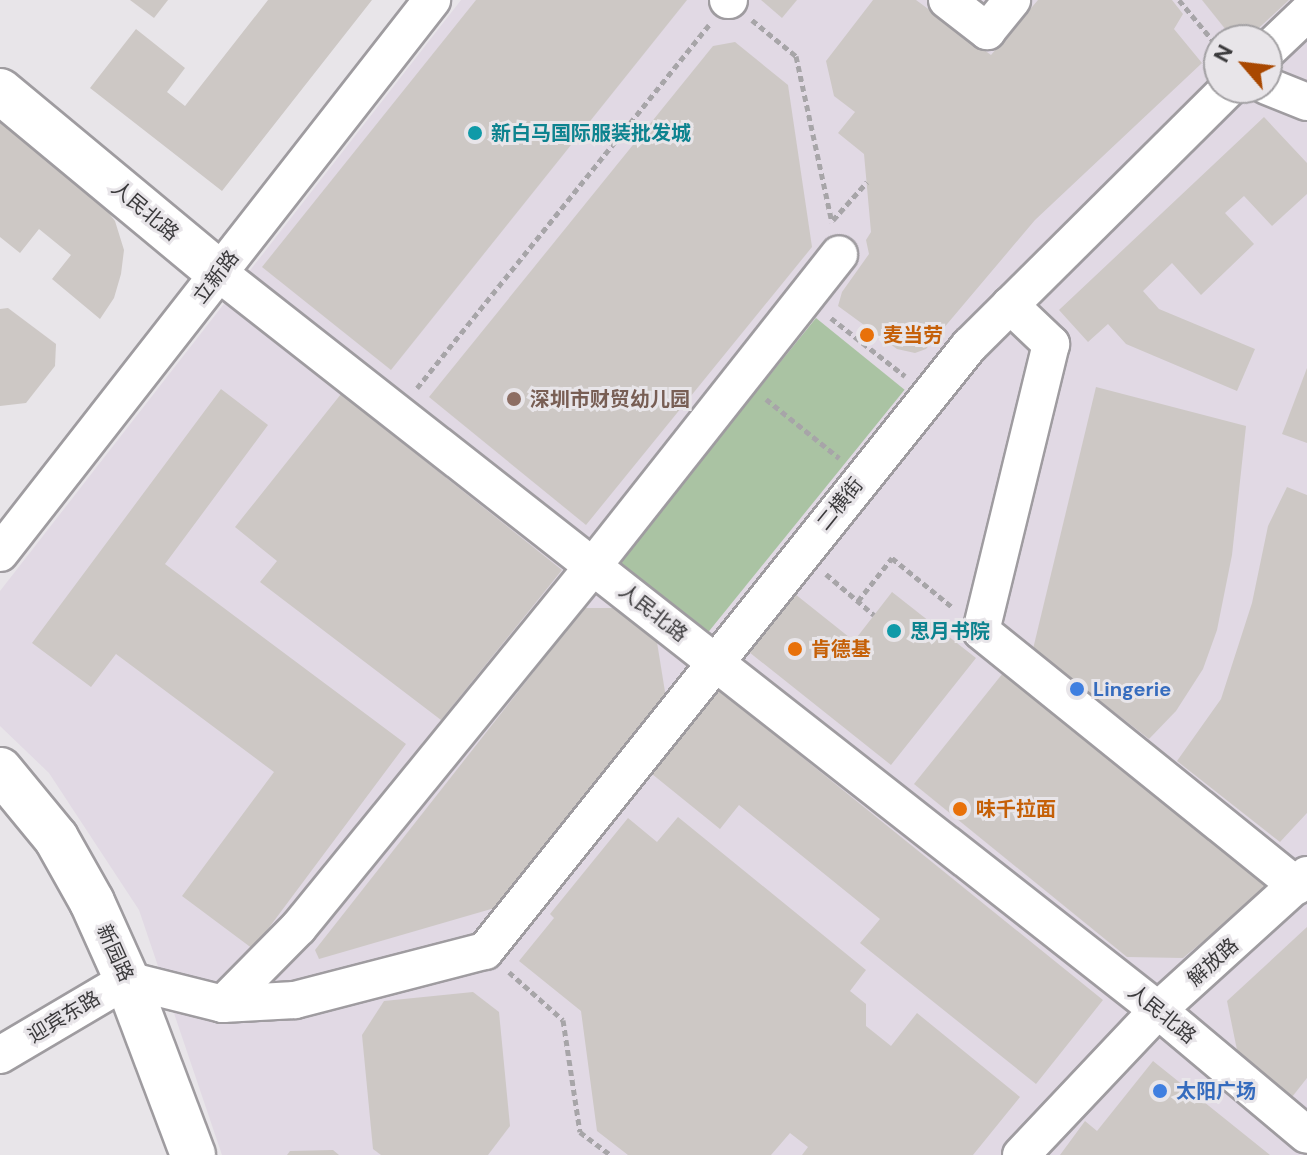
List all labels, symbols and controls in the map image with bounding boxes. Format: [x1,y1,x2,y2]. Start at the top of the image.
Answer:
north arrow [1203,24,1283,104]
text: N [1207,40,1240,67]
place label: 新白马国际服装批发城 [491,121,691,145]
marker: 新白马国际服装批发城 [466,124,484,142]
street label: 人民北路 [107,176,183,246]
street label: 立新路 [188,246,244,308]
place label: 麦当劳 [883,323,943,347]
marker: 麦当劳 [858,326,876,344]
place label: 深圳市财贸幼儿园 [530,387,690,411]
marker: 深圳市财贸幼儿园 [505,390,523,408]
street label: 二横街 [812,473,868,535]
street label: 人民北路 [614,579,692,647]
place label: 思月书院 [910,619,990,643]
marker: 思月书院 [885,622,903,640]
place label: 肯德基 [811,637,871,661]
marker: 肯德基 [786,640,804,658]
place label: Lingerie [1093,677,1171,701]
marker: Lingerie [1068,680,1086,698]
place label: 味千拉面 [976,797,1056,821]
marker: 味千拉面 [951,800,969,818]
street label: 新园路 [92,921,138,985]
street label: 解放路 [1183,933,1243,991]
street label: 人民北路 [1123,980,1201,1048]
street label: 迎宾东路 [24,986,104,1048]
place label: 太阳广场 [1176,1079,1256,1103]
marker: 太阳广场 [1151,1082,1169,1100]

